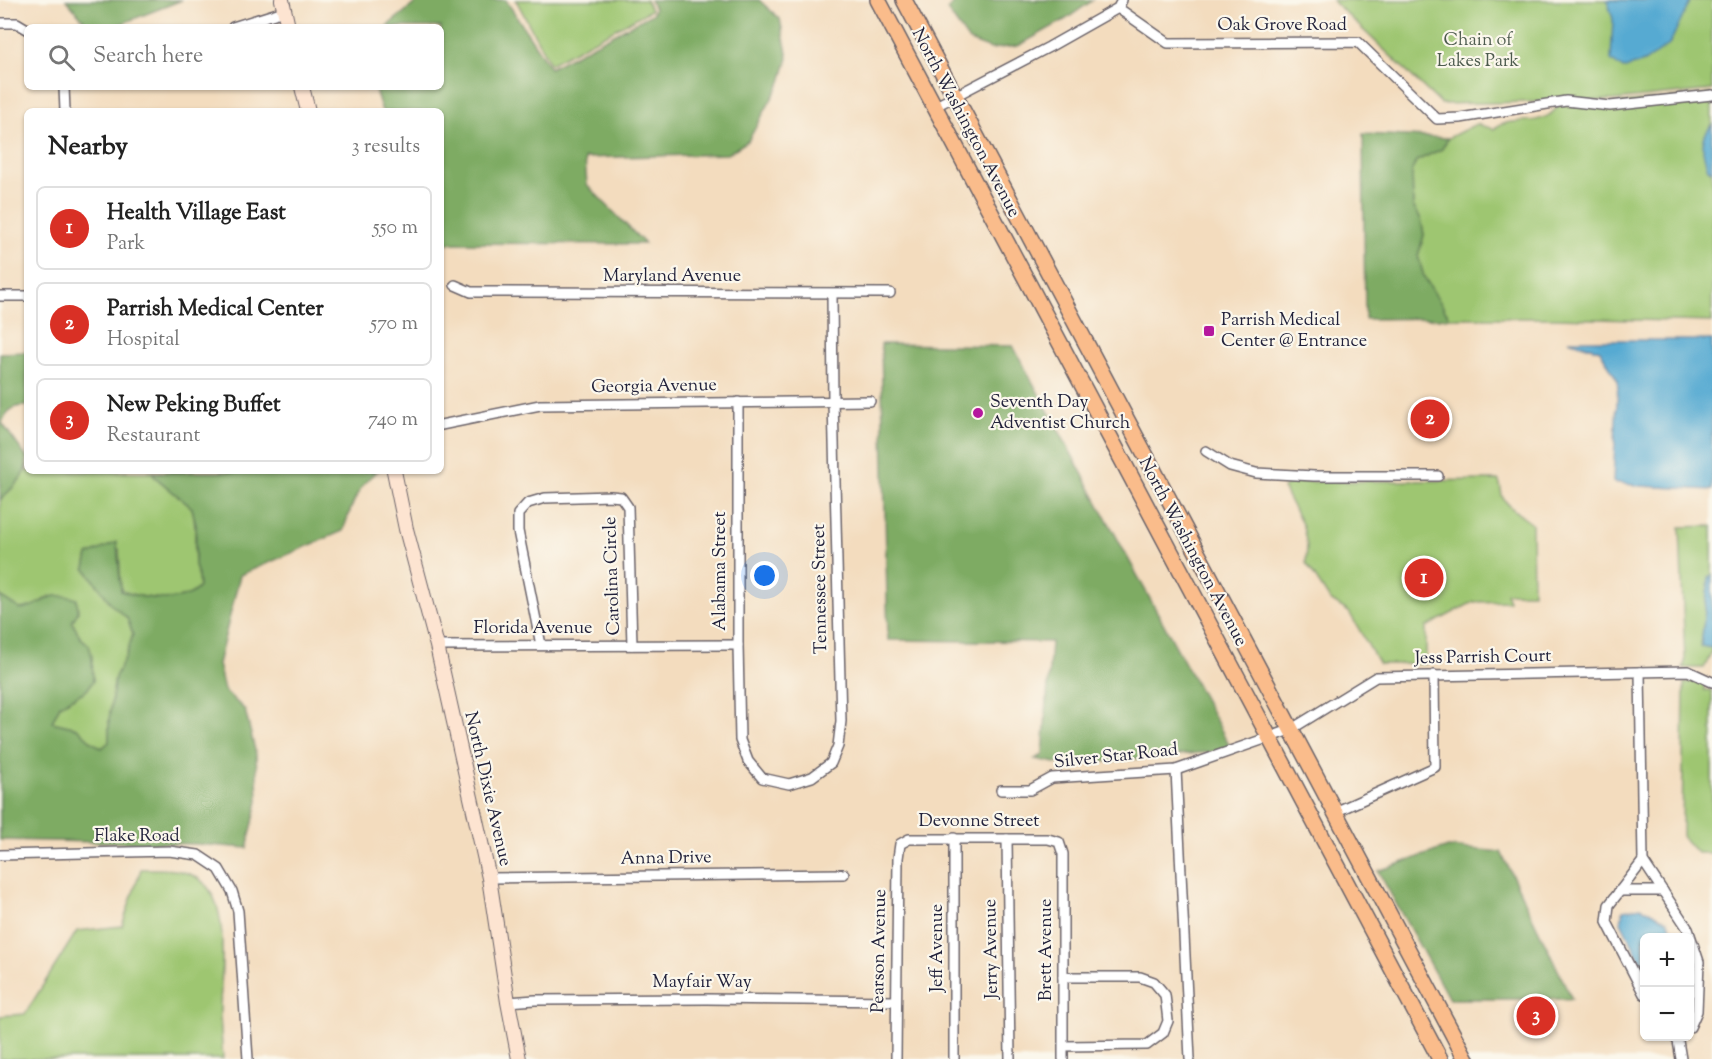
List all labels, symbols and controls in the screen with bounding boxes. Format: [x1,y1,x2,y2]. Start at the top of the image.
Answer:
street label: Oak Grove Road [1217,13,1347,39]
search box [24,24,444,90]
street label: North Washington Avenue [904,24,1026,222]
park label: Chain of Lakes Park [1437,28,1519,75]
icon: search [45,41,78,74]
text: Search here [93,41,203,73]
text: Nearby [48,129,128,166]
text: 3 results [351,133,420,162]
text: Health Village East [107,198,286,230]
text: 1 [66,214,73,243]
text: 550 m [373,214,418,243]
text: Park [107,230,145,259]
street label: Maryland Avenue [603,264,741,290]
text: Parrish Medical Center [107,294,324,326]
place label: Parrish Medical Center @ Entrance [1221,308,1367,355]
text: 2 [65,310,74,339]
text: 570 m [370,310,418,339]
marker: Parrish Medical Center @ Entrance [1202,324,1216,338]
text: Hospital [107,326,180,355]
street label: Georgia Avenue [591,373,717,401]
text: New Peking Buffet [107,390,280,422]
place label: Seventh Day Adventist Church [990,390,1131,437]
pin: 2 [1410,396,1450,442]
text: 3 [65,406,74,435]
text: 740 m [368,406,418,435]
marker: Seventh Day Adventist Church [971,406,985,420]
text: Restaurant [107,422,200,451]
street label: North Washington Avenue [1131,453,1253,651]
street label: Alabama Street [708,511,734,631]
street label: Carolina Circle [598,516,628,636]
street label: Tennessee Street [807,524,835,654]
pin: 1 [1404,556,1444,600]
your location [750,561,779,590]
street label: Florida Avenue [474,616,592,642]
street label: Jess Parrish Court [1413,644,1552,672]
street label: North Dixie Avenue [457,709,517,869]
street label: Silver Star Road [1053,738,1179,776]
street label: Devonne Street [919,809,1039,835]
street label: Flake Road [94,824,180,850]
street label: Anna Drive [620,845,712,873]
street label: Pearson Avenue [866,889,894,1013]
street label: Jerry Avenue [978,899,1006,1000]
street label: Brett Avenue [1034,899,1060,1001]
street label: Jeff Avenue [925,904,951,993]
map controls [1640,933,1694,1041]
button: + [1640,933,1694,987]
street label: Mayfair Way [652,970,752,996]
button: − [1640,987,1694,1041]
pin: 3 [1516,994,1556,1038]

